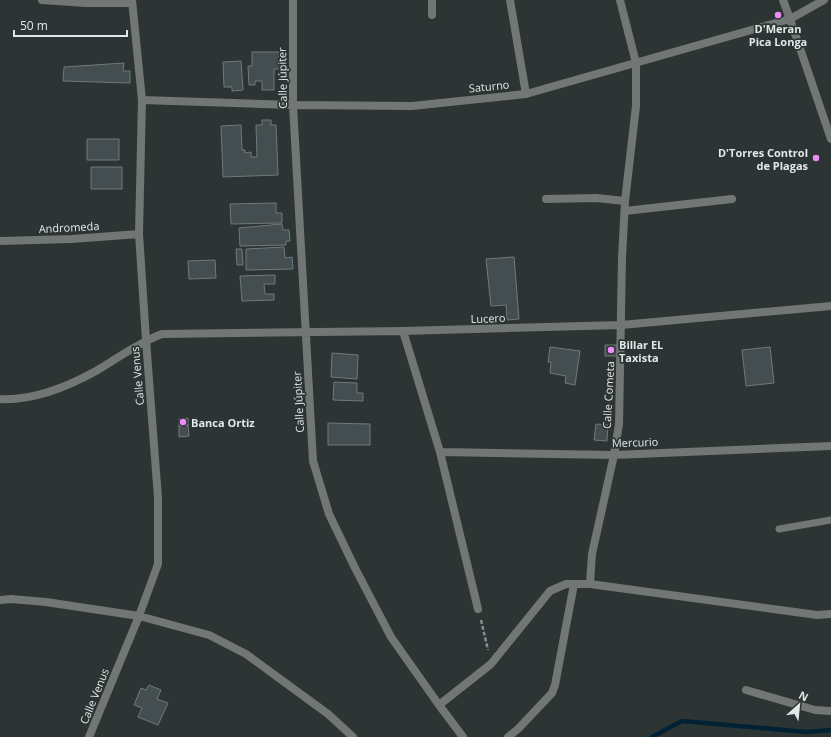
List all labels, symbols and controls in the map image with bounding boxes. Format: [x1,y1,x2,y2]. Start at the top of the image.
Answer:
marker: D'Meran Pica Longa [773,10,783,20]
scale bar [14,12,127,38]
text: 50 m [20,17,48,34]
place label: D'Meran Pica Longa [749,21,807,49]
street label: Calle Júpiter [274,47,290,109]
street label: Saturno [468,76,510,96]
place label: D'Torres Control de Plagas [718,145,809,173]
marker: D'Torres Control de Plagas [811,153,821,163]
street label: Andromeda [38,218,100,236]
street label: Lucero [470,310,506,326]
place label: Billar EL Taxista [619,337,663,365]
marker: Billar EL Taxista [606,345,616,355]
street label: Calle Venus [127,346,147,406]
street label: Calle Cometa [599,361,617,429]
street label: Calle Júpiter [289,370,307,433]
place label: Banca Ortiz [191,415,255,430]
marker: Banca Ortiz [178,417,188,427]
street label: Mercurio [612,434,659,450]
street label: Calle Venus [76,666,112,726]
north arrow [779,685,819,725]
text: N [796,687,811,704]

